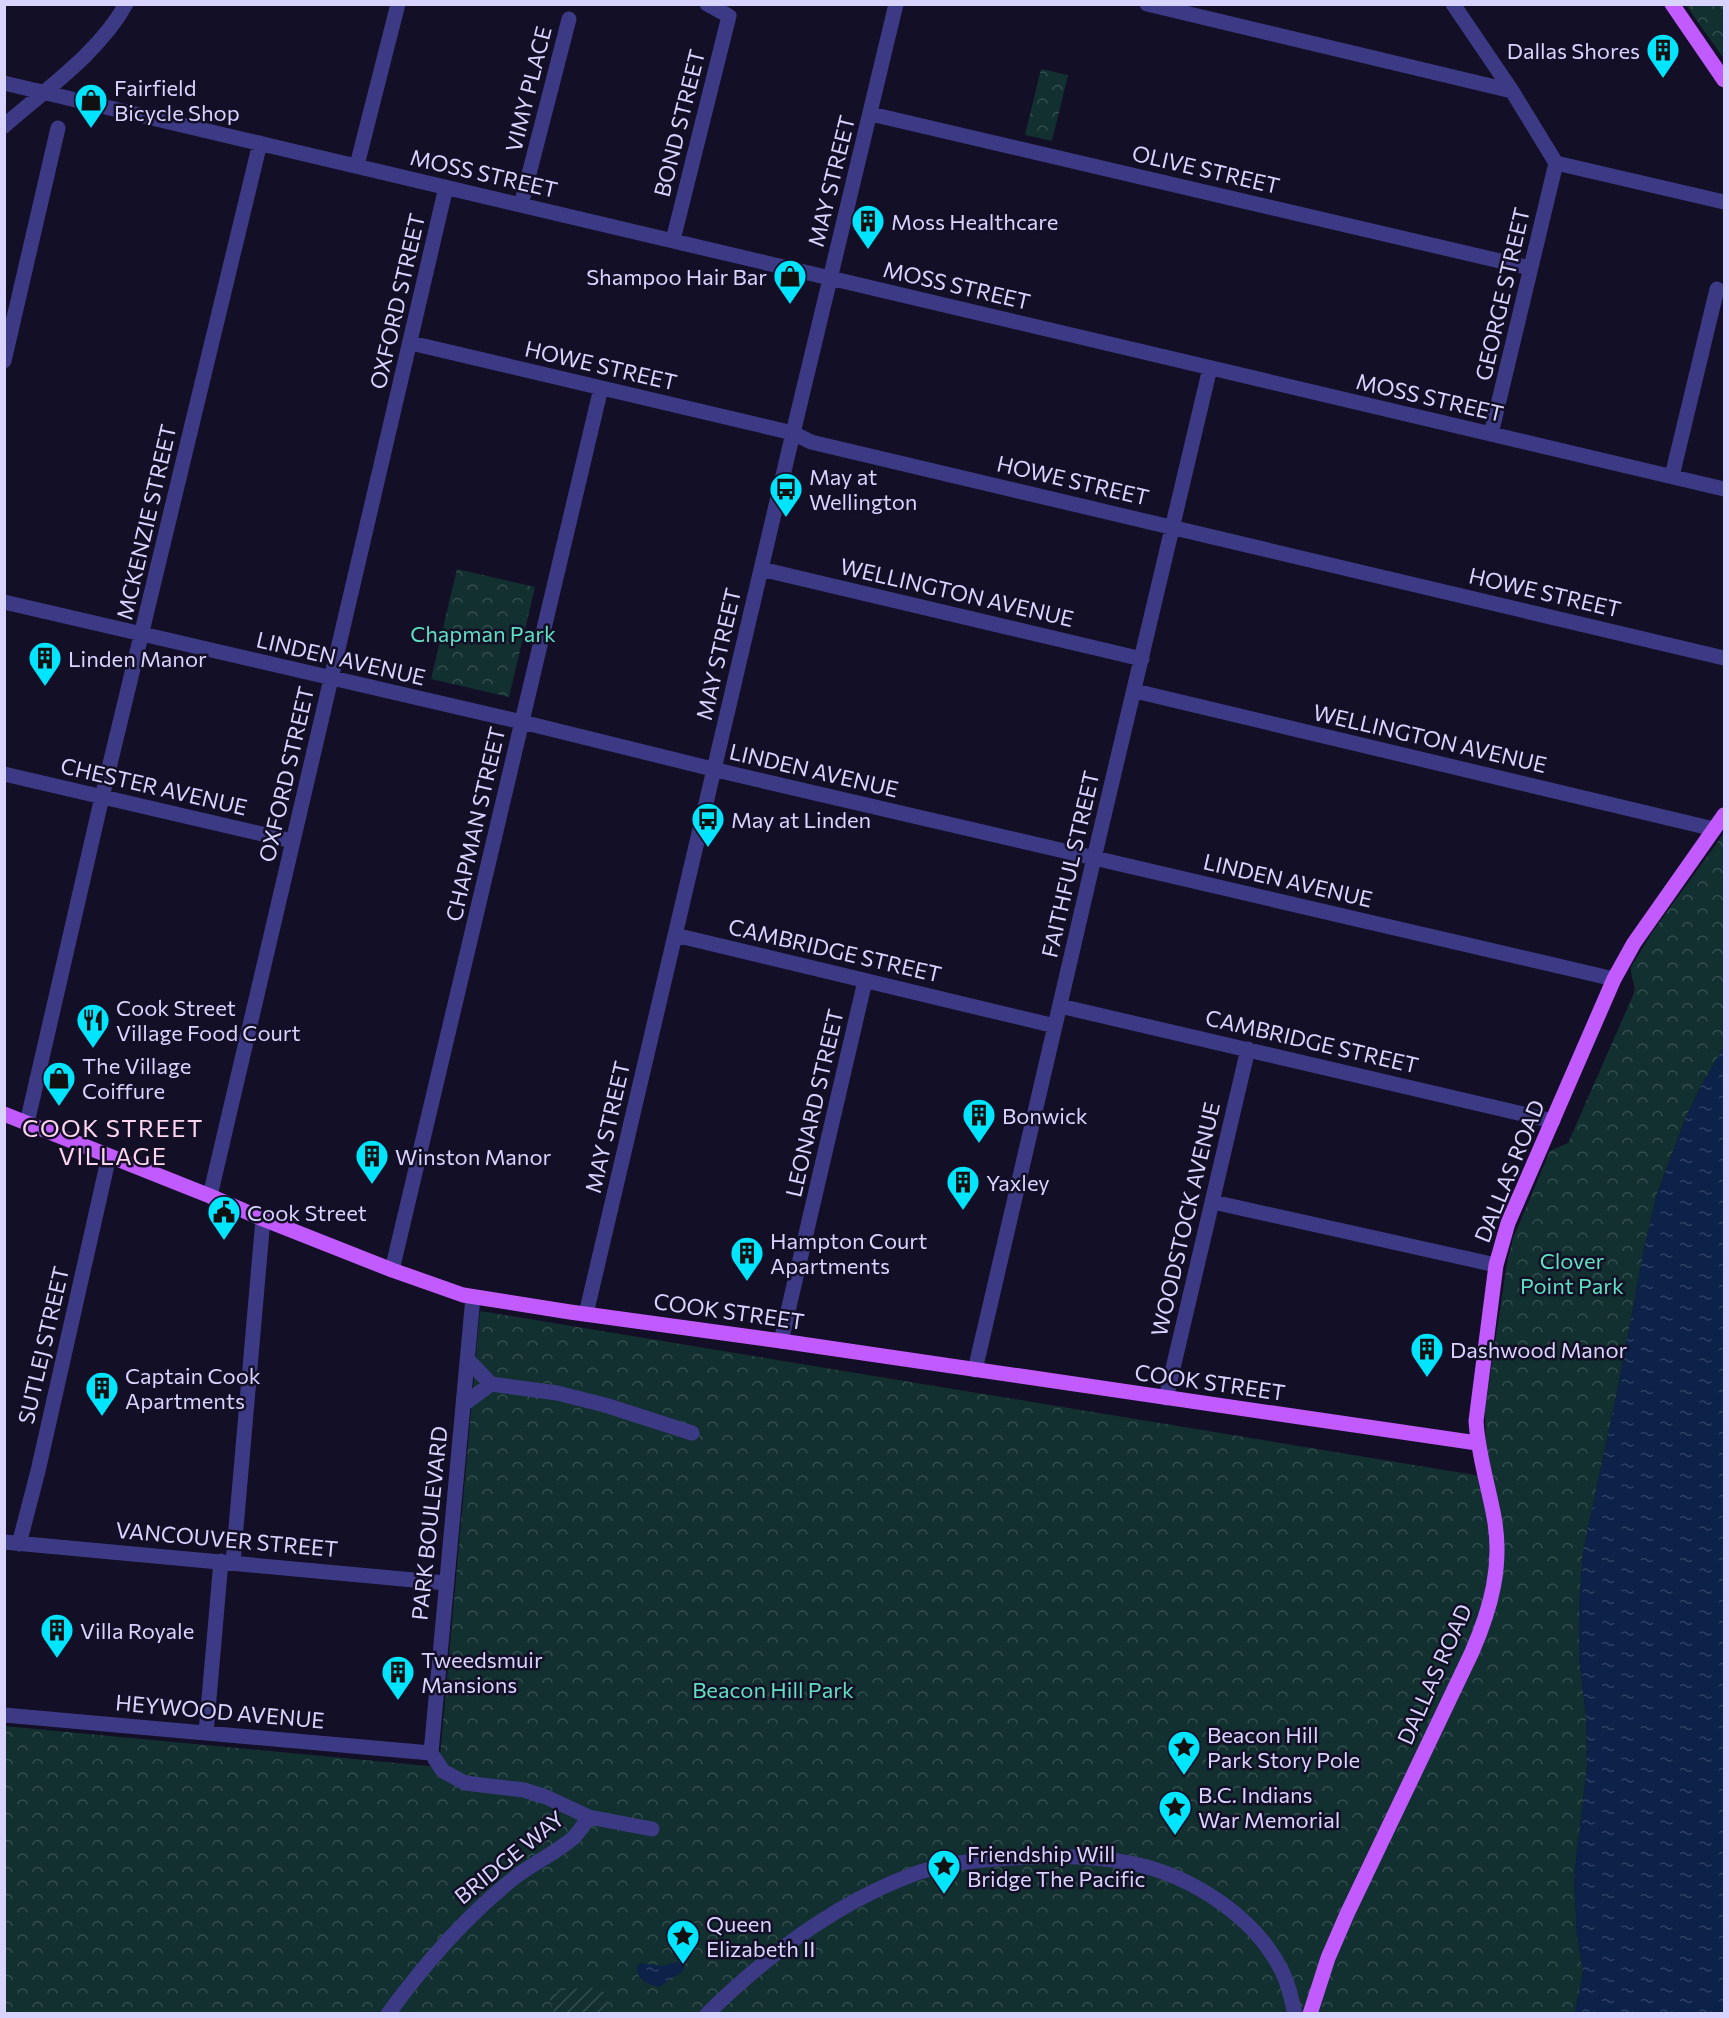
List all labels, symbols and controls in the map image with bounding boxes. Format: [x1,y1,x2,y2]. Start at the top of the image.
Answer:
street label: VIMY PLACE [499,23,557,155]
building icon: Dallas Shores [1645,32,1681,79]
place label: Dallas Shores [1507,37,1640,64]
street label: BOND STREET [648,47,710,199]
place label: Fairfield Bicycle Shop [114,74,240,126]
shop icon: Fairfield Bicycle Shop [73,82,109,129]
street label: MAY STREET [802,112,860,250]
street label: OLIVE STREET [1130,139,1282,199]
street label: MOSS STREET [408,143,560,203]
building icon: Moss Healthcare [850,203,886,250]
street label: GEORGE STREET [1469,205,1535,383]
place label: Moss Healthcare [891,208,1058,235]
street label: OXFORD STREET [364,210,430,392]
street label: MOSS STREET [881,255,1033,315]
shop icon: Shampoo Hair Bar [772,258,808,305]
place label: Shampoo Hair Bar [586,263,767,290]
street label: HOWE STREET [522,334,680,396]
street label: MOSS STREET [1354,367,1506,427]
street label: MCKENZIE STREET [110,422,182,622]
street label: HOWE STREET [994,449,1152,511]
place label: May at Wellington [809,463,917,515]
bus stop icon: May at Wellington [768,471,804,518]
street label: WELLINGTON AVENUE [838,552,1076,632]
street label: HOWE STREET [1466,561,1624,623]
street label: MAY STREET [690,585,746,723]
park label: Chapman Park [410,620,556,647]
street label: LINDEN AVENUE [254,625,428,691]
building icon: Linden Manor [27,640,63,687]
place label: Linden Manor [68,645,207,672]
street label: OXFORD STREET [253,683,319,865]
street label: WELLINGTON AVENUE [1311,698,1549,778]
street label: CHAPMAN STREET [439,724,511,924]
street label: LINDEN AVENUE [727,737,901,803]
street label: CHESTER AVENUE [58,751,250,821]
street label: FAITHFUL STREET [1035,768,1105,960]
bus stop icon: May at Linden [690,801,726,848]
place label: May at Linden [731,806,871,833]
street label: LINDEN AVENUE [1201,847,1375,913]
street label: CAMBRIDGE STREET [726,912,944,988]
place label: Cook Street Village Food Court [116,994,301,1046]
restaurant icon: Cook Street Village Food Court [75,1002,111,1049]
street label: CAMBRIDGE STREET [1203,1003,1421,1079]
street label: LEONARD STREET [779,1006,849,1200]
place label: The Village Coiffure [82,1052,191,1104]
street label: MAY STREET [579,1058,635,1196]
shop icon: The Village Coiffure [41,1060,77,1107]
street label: DALLAS ROAD [1468,1096,1550,1246]
building icon: Bonwick [961,1097,997,1144]
street label: WOODSTOCK AVENUE [1145,1099,1225,1339]
place label: Bonwick [1002,1102,1088,1129]
district label: COOK STREET VILLAGE [22,1113,204,1170]
building icon: Winston Manor [354,1138,390,1185]
place label: Winston Manor [395,1143,552,1170]
building icon: Yaxley [945,1164,981,1211]
place label: Yaxley [986,1169,1050,1196]
public building icon: Cook Street [206,1194,242,1241]
place label: Cook Street [247,1199,367,1226]
place label: Hampton Court Apartments [770,1227,927,1279]
building icon: Hampton Court Apartments [729,1235,765,1282]
park label: Clover Point Park [1520,1247,1624,1299]
street label: SUTLEJ STREET [12,1264,74,1426]
street label: COOK STREET [652,1287,806,1335]
building icon: Dashwood Manor [1409,1331,1445,1378]
place label: Dashwood Manor [1450,1336,1628,1363]
street label: COOK STREET [1133,1358,1287,1406]
place label: Captain Cook Apartments [125,1362,261,1414]
building icon: Captain Cook Apartments [84,1370,120,1417]
street label: PARK BOULEVARD [405,1425,453,1621]
street label: VANCOUVER STREET [115,1516,339,1562]
street label: DALLAS ROAD [1391,1599,1477,1749]
building icon: Villa Royale [39,1612,75,1659]
place label: Villa Royale [80,1617,194,1644]
place label: Tweedsmuir Mansions [421,1646,543,1698]
building icon: Tweedsmuir Mansions [380,1654,416,1701]
park label: Beacon Hill Park [692,1676,854,1703]
street label: HEYWOOD AVENUE [114,1688,326,1734]
place label: Beacon Hill Park Story Pole [1207,1721,1360,1773]
place icon: Beacon Hill Park Story Pole [1166,1729,1202,1776]
place label: B.C. Indians War Memorial [1198,1781,1340,1833]
place icon: B.C. Indians War Memorial [1157,1789,1193,1836]
street label: BRIDGE WAY [449,1805,569,1909]
place label: Friendship Will Bridge The Pacific [967,1840,1145,1892]
place icon: Friendship Will Bridge The Pacific [926,1848,962,1895]
place label: Queen Elizabeth II [706,1910,815,1962]
place icon: Queen Elizabeth II [665,1918,701,1965]

